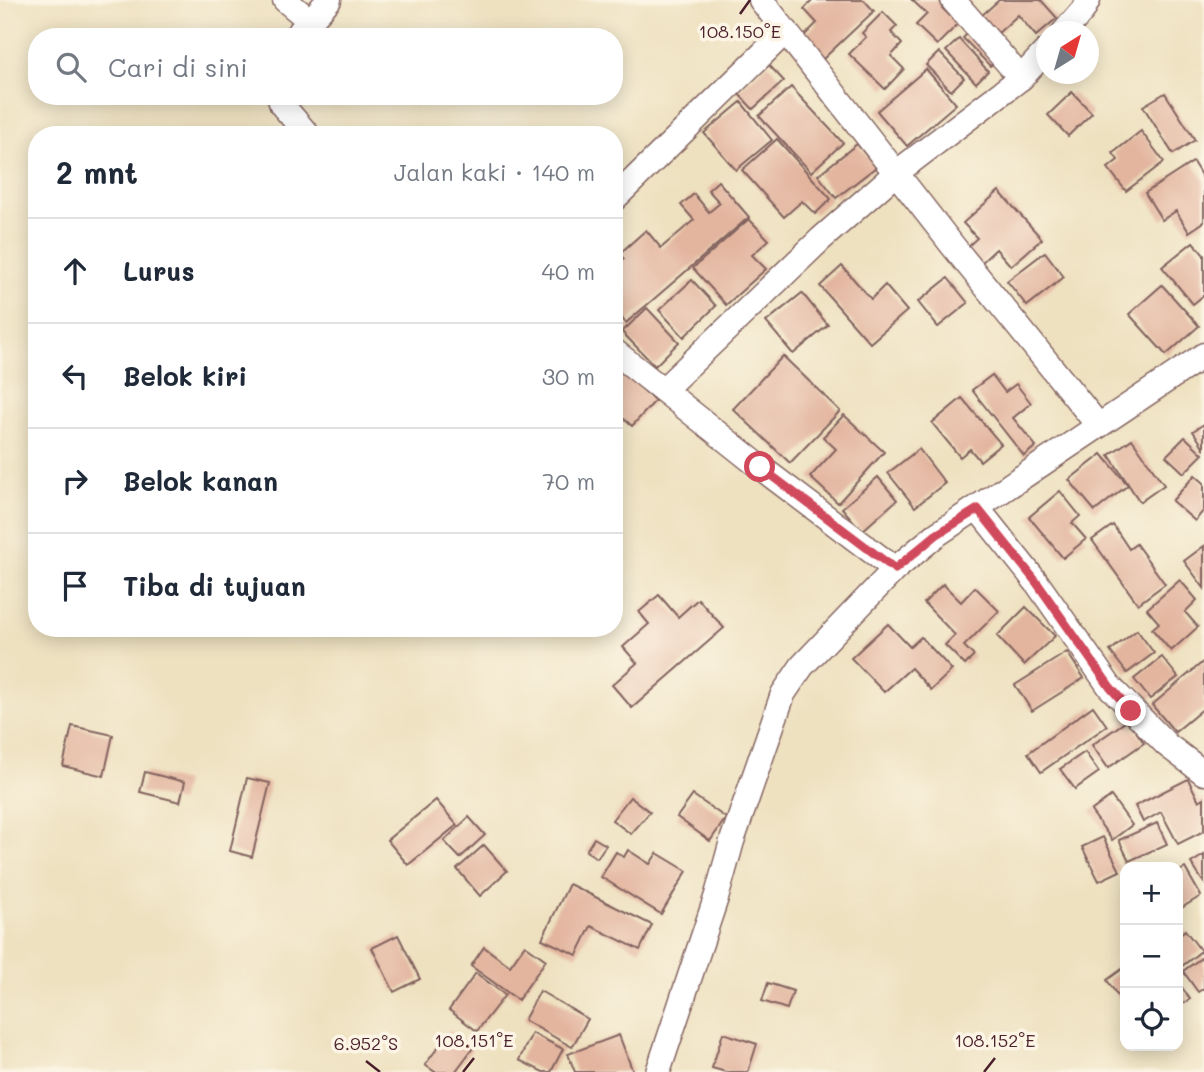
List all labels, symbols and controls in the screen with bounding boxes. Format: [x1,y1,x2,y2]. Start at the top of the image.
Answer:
text: 108.150°E [699,19,781,43]
north arrow [1036,21,1099,84]
search box [28,28,623,105]
icon: search [52,48,90,86]
text: Cari di sini [108,50,248,84]
text: 2 mnt [56,152,138,192]
text: Jalan kaki · 140 m [394,157,595,187]
icon: ahead [56,252,94,290]
text: Lurus [123,254,195,288]
text: 40 m [542,256,595,286]
icon: left [56,357,94,395]
text: Belok kiri [123,359,247,393]
text: 30 m [542,361,595,391]
route start [744,451,775,482]
icon: right [56,462,94,500]
text: Belok kanan [123,464,278,498]
text: 70 m [542,466,595,496]
icon: arrive [56,567,94,605]
text: Tiba di tujuan [123,569,306,603]
route end [1115,695,1146,726]
map controls [1120,862,1183,1051]
button: + [1120,862,1183,925]
button: − [1120,925,1183,988]
button: locate [1120,988,1183,1051]
text: 108.151°E [434,1028,514,1052]
text: 108.152°E [954,1028,1036,1052]
text: 6.952°S [334,1031,398,1055]

